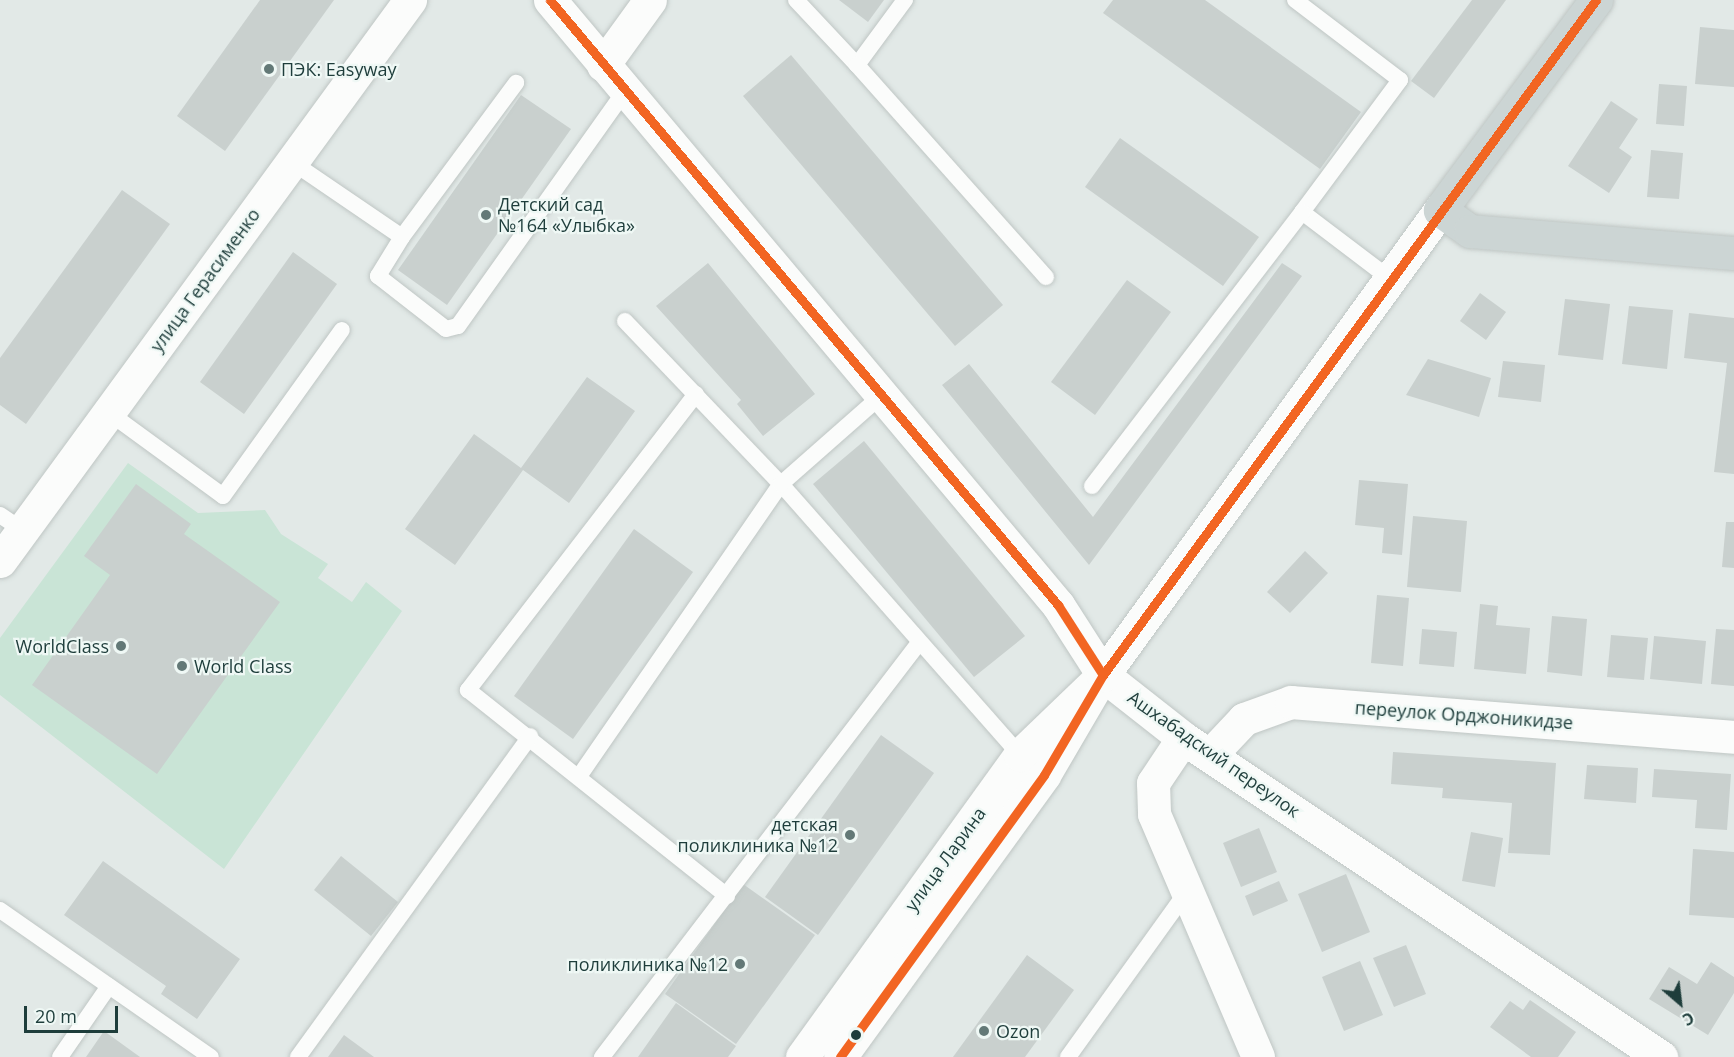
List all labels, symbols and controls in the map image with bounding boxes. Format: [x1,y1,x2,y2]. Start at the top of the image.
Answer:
place label: ПЭК: Easyway [281,58,396,80]
marker: ПЭК: Easyway [262,62,276,76]
place label: Детский сад №164 «Улыбка» [498,194,635,236]
street label: улица Герасименко [146,204,264,356]
marker: Детский сад №164 «Улыбка» [479,208,493,222]
place label: WorldClass [16,635,109,657]
marker: WorldClass [114,639,128,653]
place label: World Class [194,655,292,677]
marker: World Class [175,659,189,673]
street label: Ашхабадский переулок [1124,686,1304,822]
street label: переулок Орджоникидзе [1354,697,1574,733]
street label: улица Ларина [900,803,990,915]
place label: детская поликлиника №12 [677,814,838,856]
marker: детская поликлиника №12 [843,828,857,842]
place label: поликлиника №12 [567,953,728,975]
marker: поликлиника №12 [733,957,747,971]
north arrow [1650,973,1710,1033]
scale bar [27,994,122,1032]
text: 20 m [35,1004,77,1028]
text: С [1679,1007,1698,1031]
place label: Ozon [996,1020,1040,1042]
marker: Ozon [977,1024,991,1038]
unlabelled marker [850,1029,862,1041]

